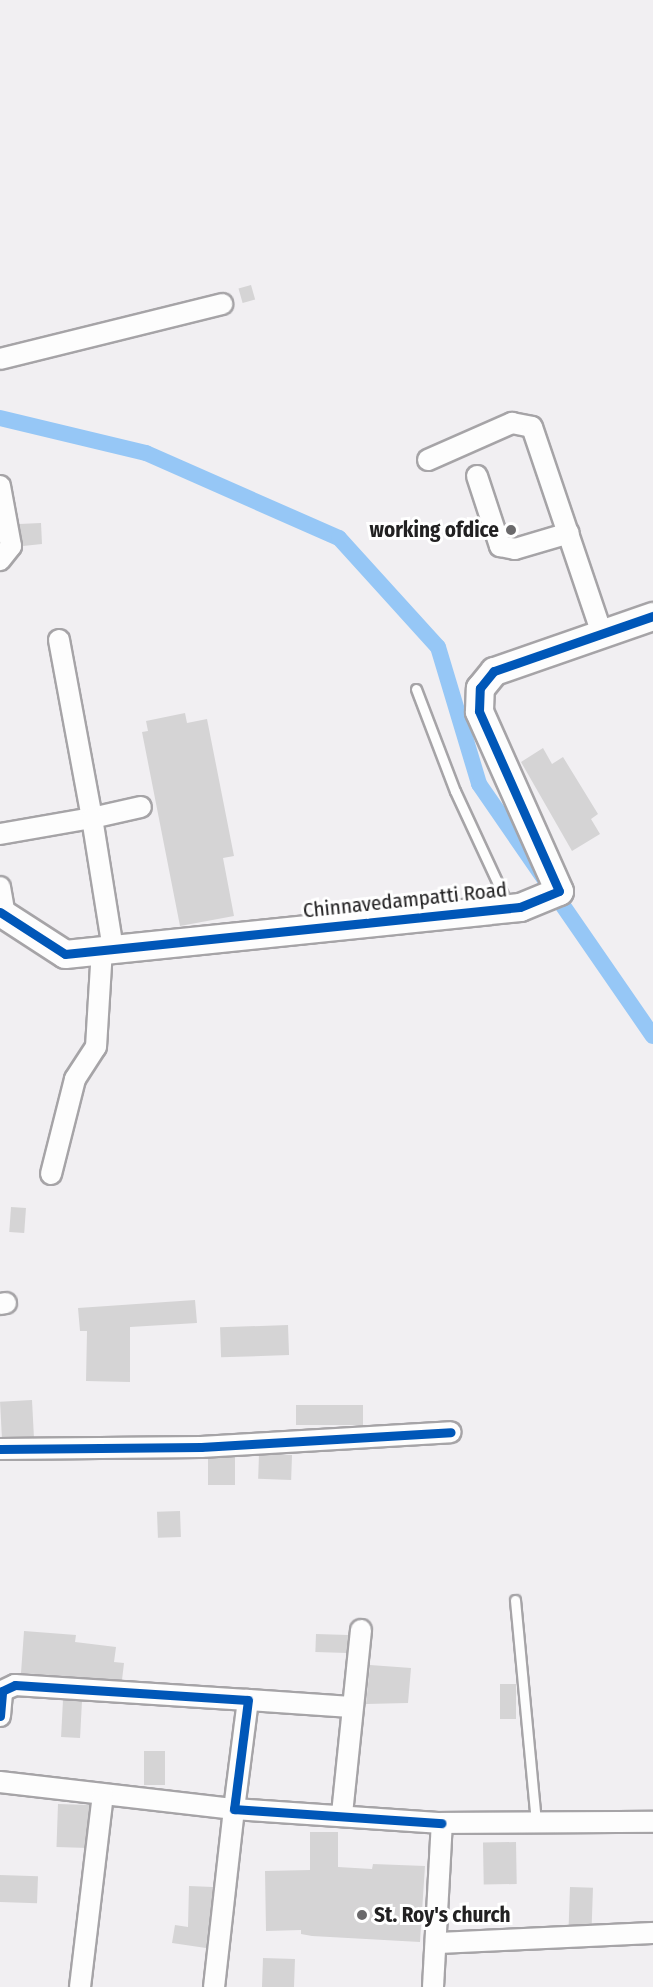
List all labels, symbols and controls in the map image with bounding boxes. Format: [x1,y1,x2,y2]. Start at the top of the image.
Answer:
place label: working ofdice [370,517,499,543]
marker: working ofdice [504,523,518,537]
street label: Chinnavedampatti Road [302,877,508,923]
place label: St. Roy's church [374,1902,511,1928]
marker: St. Roy's church [355,1908,369,1922]

